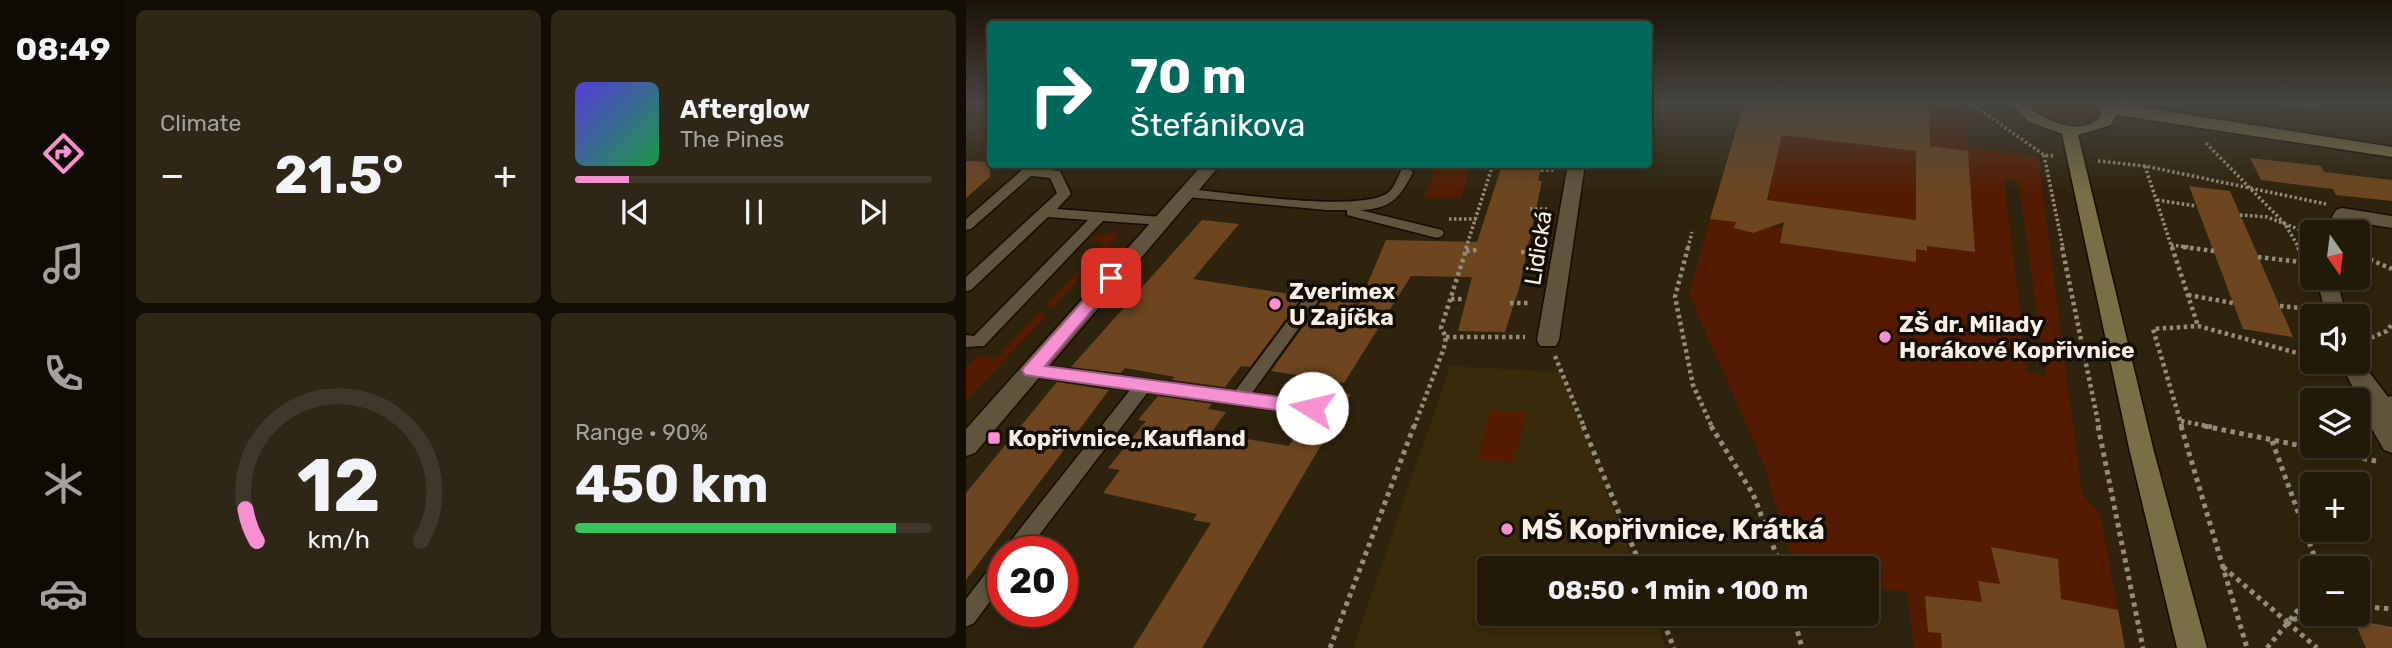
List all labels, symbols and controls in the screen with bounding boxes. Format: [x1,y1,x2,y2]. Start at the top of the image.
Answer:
text: 08:49 [15,30,111,68]
text: 70 m [1130,47,1247,105]
icon: right [1015,49,1106,140]
text: Afterglow [680,94,810,125]
text: Štefánikova [1130,106,1305,144]
text: Climate [160,109,241,137]
text: The Pines [680,125,784,153]
icon: directions [39,129,88,178]
text: 21.5° [274,144,404,206]
text: − [160,152,185,198]
text: + [493,152,517,198]
icon: previous [616,193,654,231]
icon: pause [735,193,773,231]
icon: next [854,193,892,231]
street label: Lidická [1518,209,1558,287]
north arrow [2300,220,2370,290]
map controls [2300,220,2370,626]
icon: music [39,239,88,288]
pin [1081,248,1141,308]
icon: arrive [1092,259,1130,297]
place label: Zverimex U Zajíčka [1289,277,1396,331]
marker: Zverimex U Zajíčka [1267,296,1283,312]
button: sound [2300,304,2370,374]
place label: ZŠ dr. Milady Horákové Kopřivnice [1899,310,2135,364]
marker: ZŠ dr. Milady Horákové Kopřivnice [1877,329,1893,345]
icon: phone [39,349,88,398]
position arrow [1275,371,1349,445]
button: layers [2300,388,2370,458]
text: Range · 90% [575,418,708,446]
place label: Kopřivnice,,Kaufland [1008,424,1246,452]
marker: Kopřivnice,,Kaufland [986,430,1002,446]
text: 12 [297,444,380,530]
text: 450 km [575,453,769,515]
icon: climate [39,459,88,508]
button: + [2300,472,2370,542]
place label: MŠ Kopřivnice, Krátká [1521,513,1825,546]
marker: MŠ Kopřivnice, Krátká [1499,521,1515,537]
text: km/h [307,525,370,554]
speed limit sign: 20 [987,536,1078,627]
button: − [2300,556,2370,626]
icon: car [39,569,88,618]
text: 08:50 · 1 min · 100 m [1548,575,1808,606]

